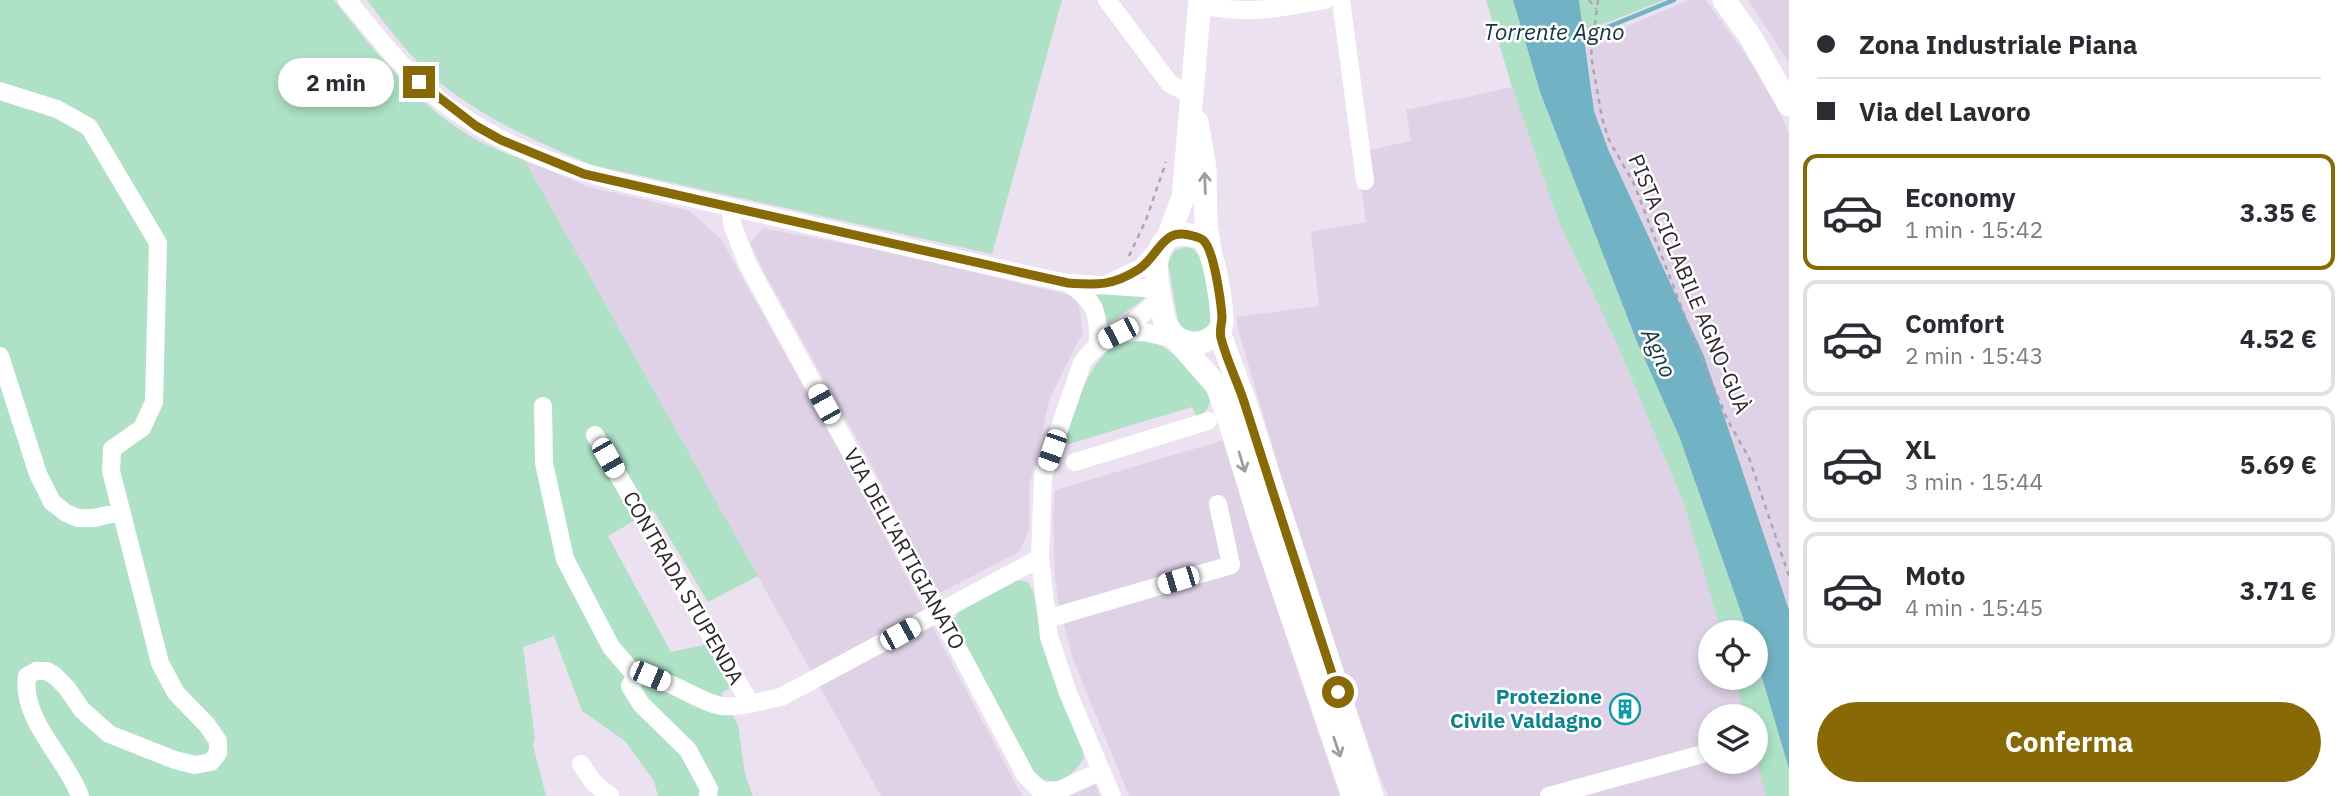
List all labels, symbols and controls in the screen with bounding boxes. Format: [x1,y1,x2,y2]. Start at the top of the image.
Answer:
water label: Torrente Agno [1483,16,1625,46]
text: Zona Industriale Piana [1859,27,2138,61]
callout: 2 min [279,57,394,106]
route end [403,66,435,98]
text: 2 min [306,67,366,97]
text: Via del Lavoro [1859,94,2031,128]
street label: PISTA CICLABILE AGNO-GUÀ [1622,150,1757,418]
one-way arrow [1199,172,1212,195]
text: Economy [1905,180,2016,214]
icon: car [1821,181,1884,244]
text: 3.35 € [2240,195,2317,229]
text: 1 min · 15:42 [1905,214,2043,244]
text: Comfort [1905,306,2004,340]
icon: car [1821,307,1884,370]
car [1095,314,1142,352]
text: 4.52 € [2240,321,2317,355]
water label: Agno [1635,322,1684,382]
text: 2 min · 15:43 [1905,340,2043,370]
car [805,381,844,427]
car [1036,427,1069,473]
text: XL [1905,432,1936,466]
icon: car [1821,433,1884,496]
car [589,435,628,481]
street label: VIA DELL'ARTIGIANATO [838,443,972,654]
text: 5.69 € [2240,447,2317,481]
one-way arrow [1236,451,1249,473]
text: 3 min · 15:44 [1905,466,2043,496]
street label: CONTRADA STUPENDA [617,486,751,689]
text: Moto [1905,558,1965,592]
icon: car [1821,559,1884,622]
car [1155,564,1202,596]
text: 3.71 € [2240,573,2317,607]
text: 4 min · 15:45 [1905,592,2043,622]
car [877,615,924,653]
map controls [1698,620,1768,774]
button: locate [1698,620,1768,690]
car [627,658,674,694]
route start [1322,676,1354,708]
place label: Protezione Civile Valdagno [1450,682,1602,734]
building icon: Protezione Civile Valdagno [1608,692,1642,726]
button: Conferma [1817,702,2321,782]
button: layers [1698,704,1768,774]
one-way arrow [1332,736,1344,758]

